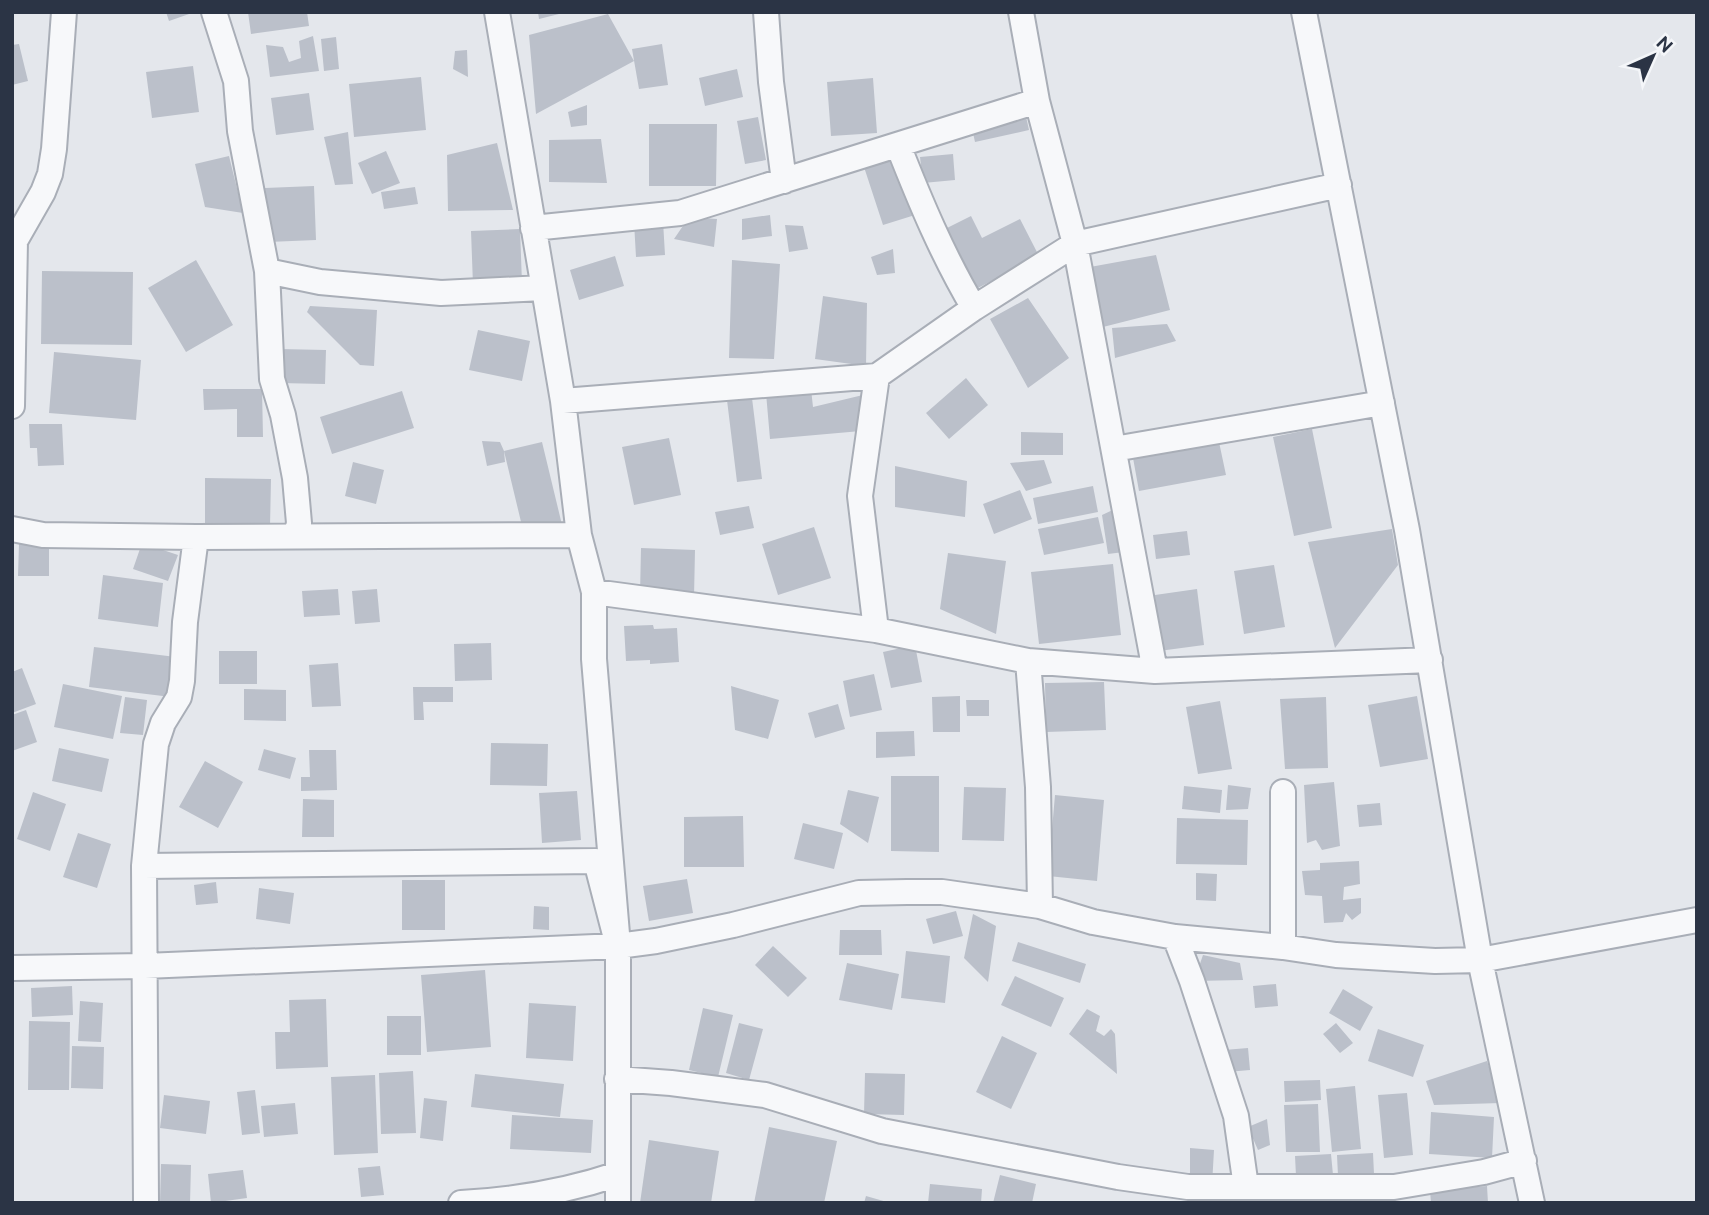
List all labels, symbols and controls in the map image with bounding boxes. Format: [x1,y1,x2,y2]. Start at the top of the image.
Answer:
north arrow [1618,21,1688,91]
text: N [1652,31,1678,57]

